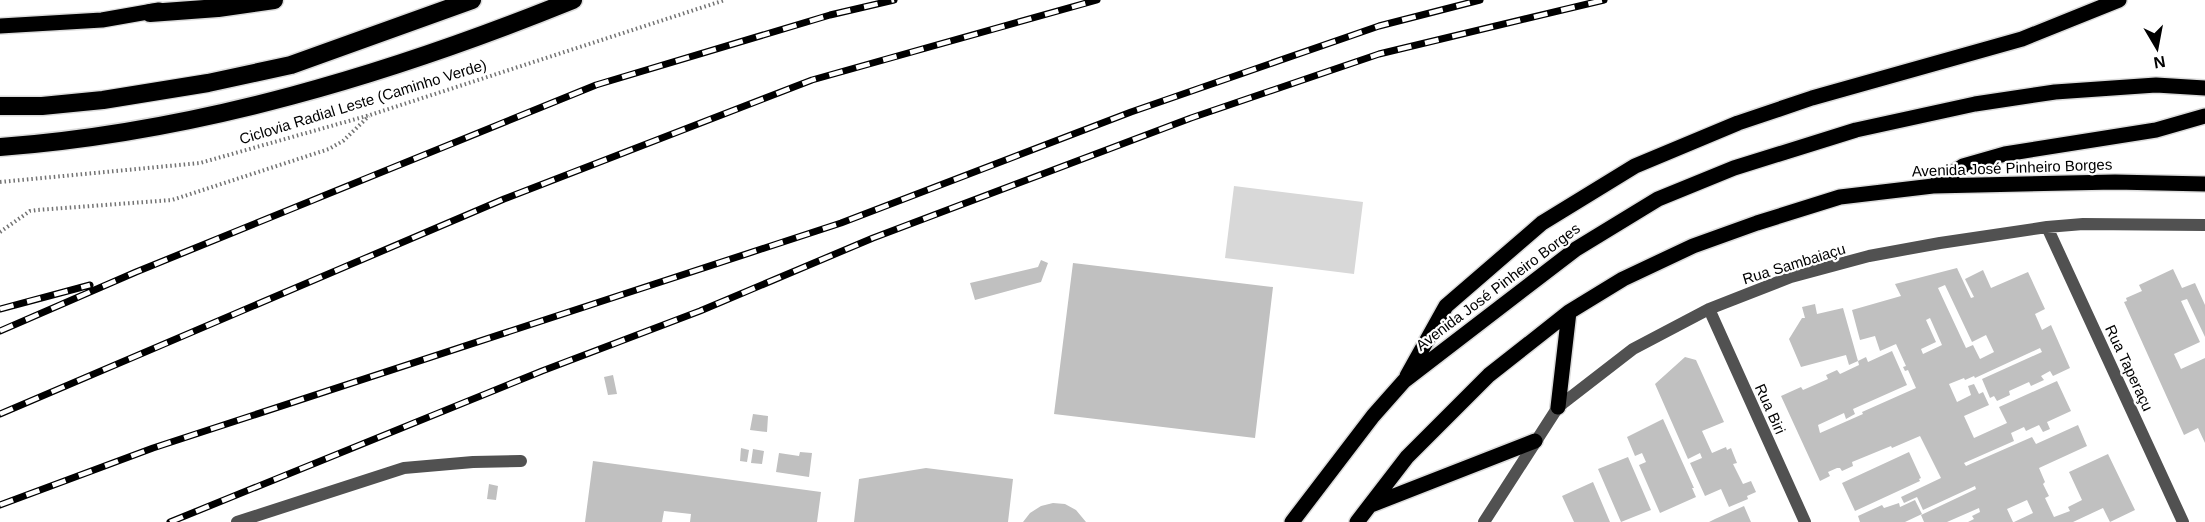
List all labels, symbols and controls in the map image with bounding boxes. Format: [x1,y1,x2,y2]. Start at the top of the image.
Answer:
north arrow [2127,18,2187,78]
text: N [2152,53,2167,72]
street label: Ciclovia Radial Leste (Caminho Verde) [237,56,489,147]
street label: Avenida José Pinheiro Borges [1911,156,2113,179]
street label: Avenida José Pinheiro Borges [1412,219,1583,354]
street label: Rua Sambaiaçu [1740,240,1847,287]
street label: Rua Taperaçu [2102,322,2157,414]
street label: Rua Biri [1752,381,1789,437]

